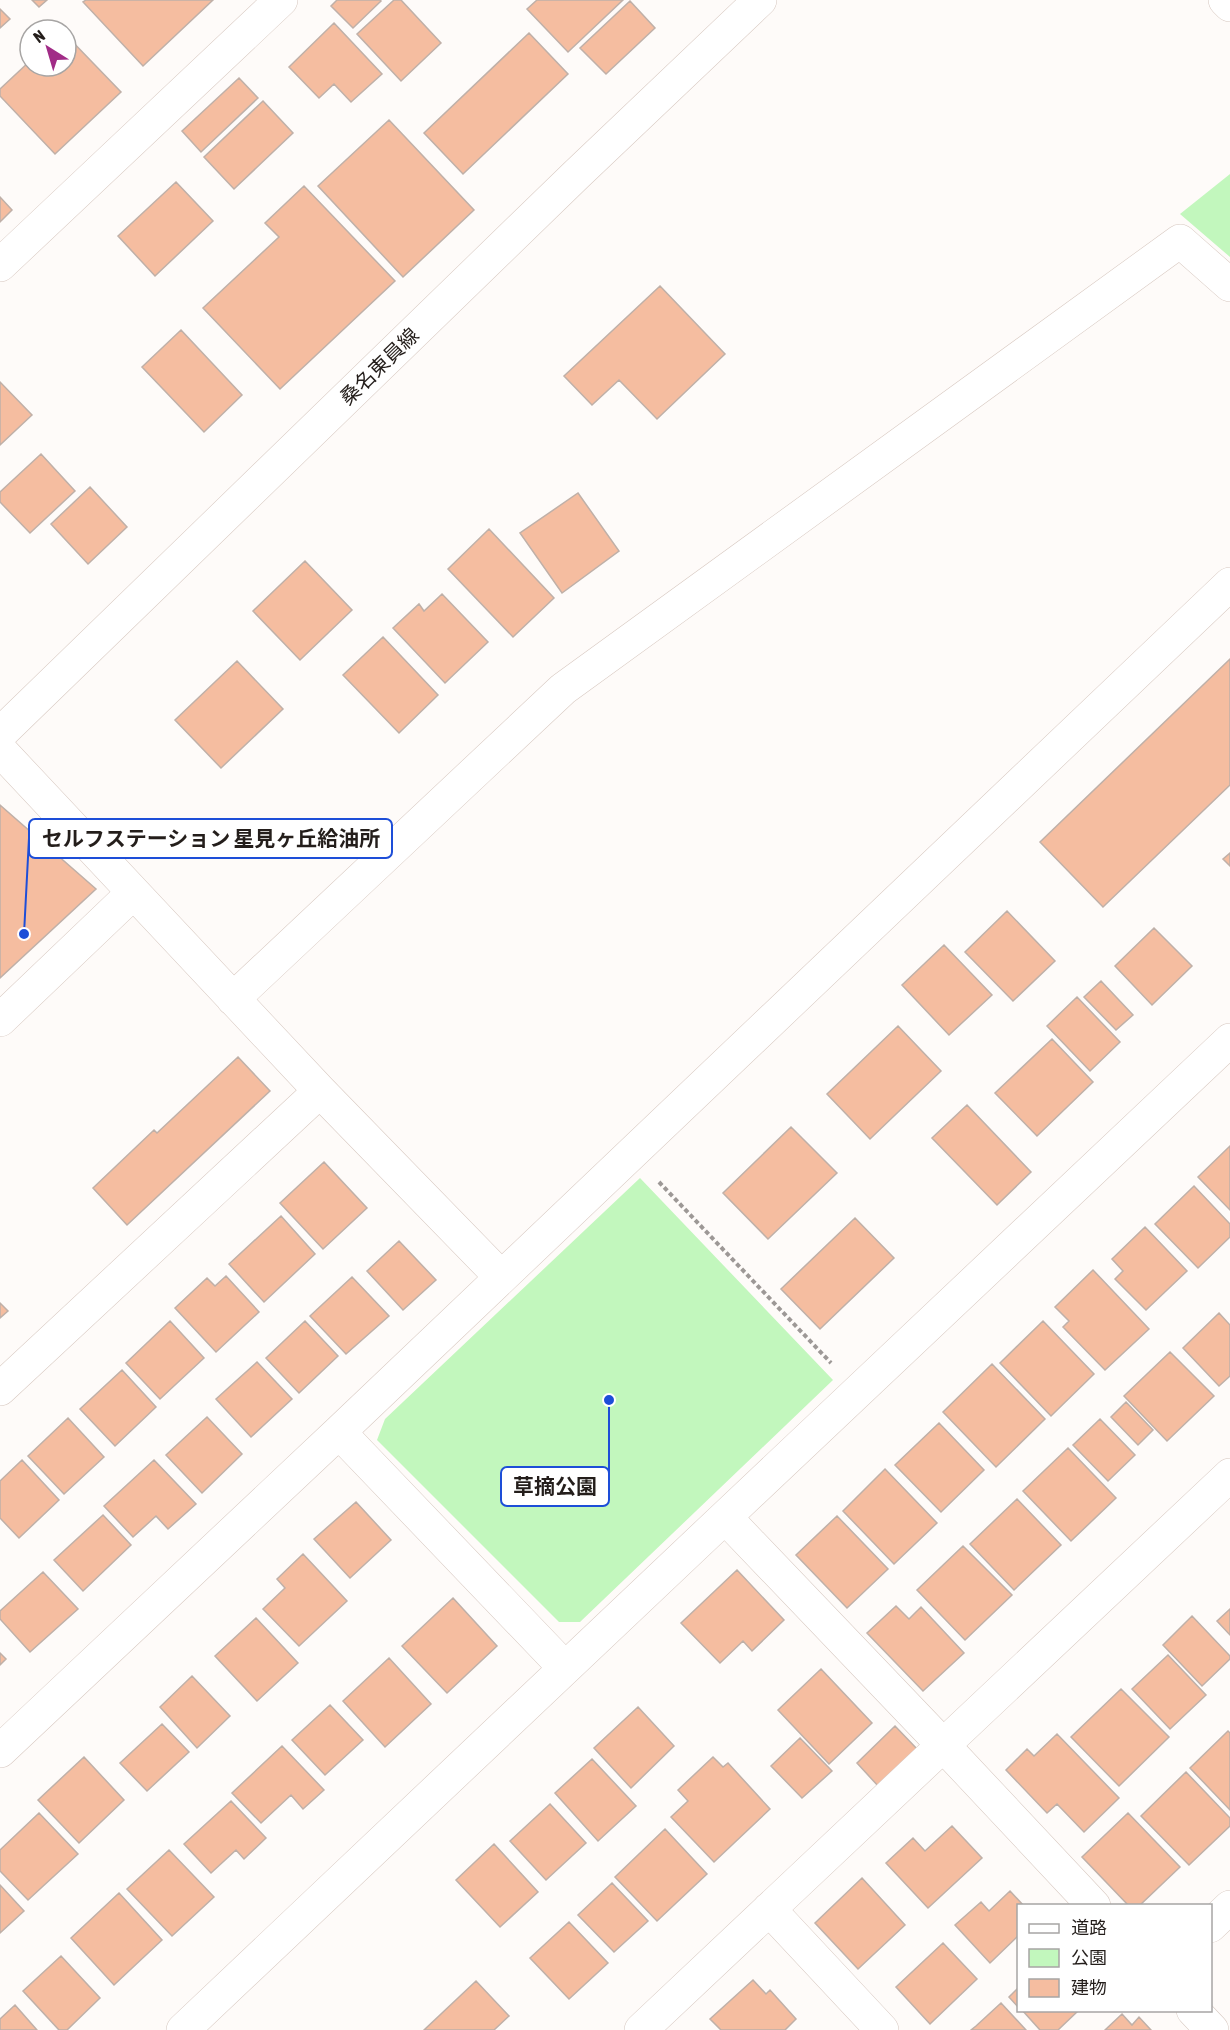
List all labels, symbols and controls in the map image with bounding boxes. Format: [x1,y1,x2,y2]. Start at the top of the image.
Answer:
north arrow [18,18,78,78]
text: N [30,26,48,46]
street label: 桑名東員線 [335,323,423,409]
callout: セルフステーション 星見ヶ丘給油所 [29,819,392,858]
text: セルフステーション 星見ヶ丘給油所 [42,826,380,850]
callout: 草摘公園 [501,1467,609,1506]
text: 草摘公園 [513,1474,597,1498]
legend [1017,1904,1212,2012]
text: 道路 [1071,1917,1107,1938]
text: 公園 [1071,1947,1107,1968]
text: 建物 [1071,1977,1107,1998]

